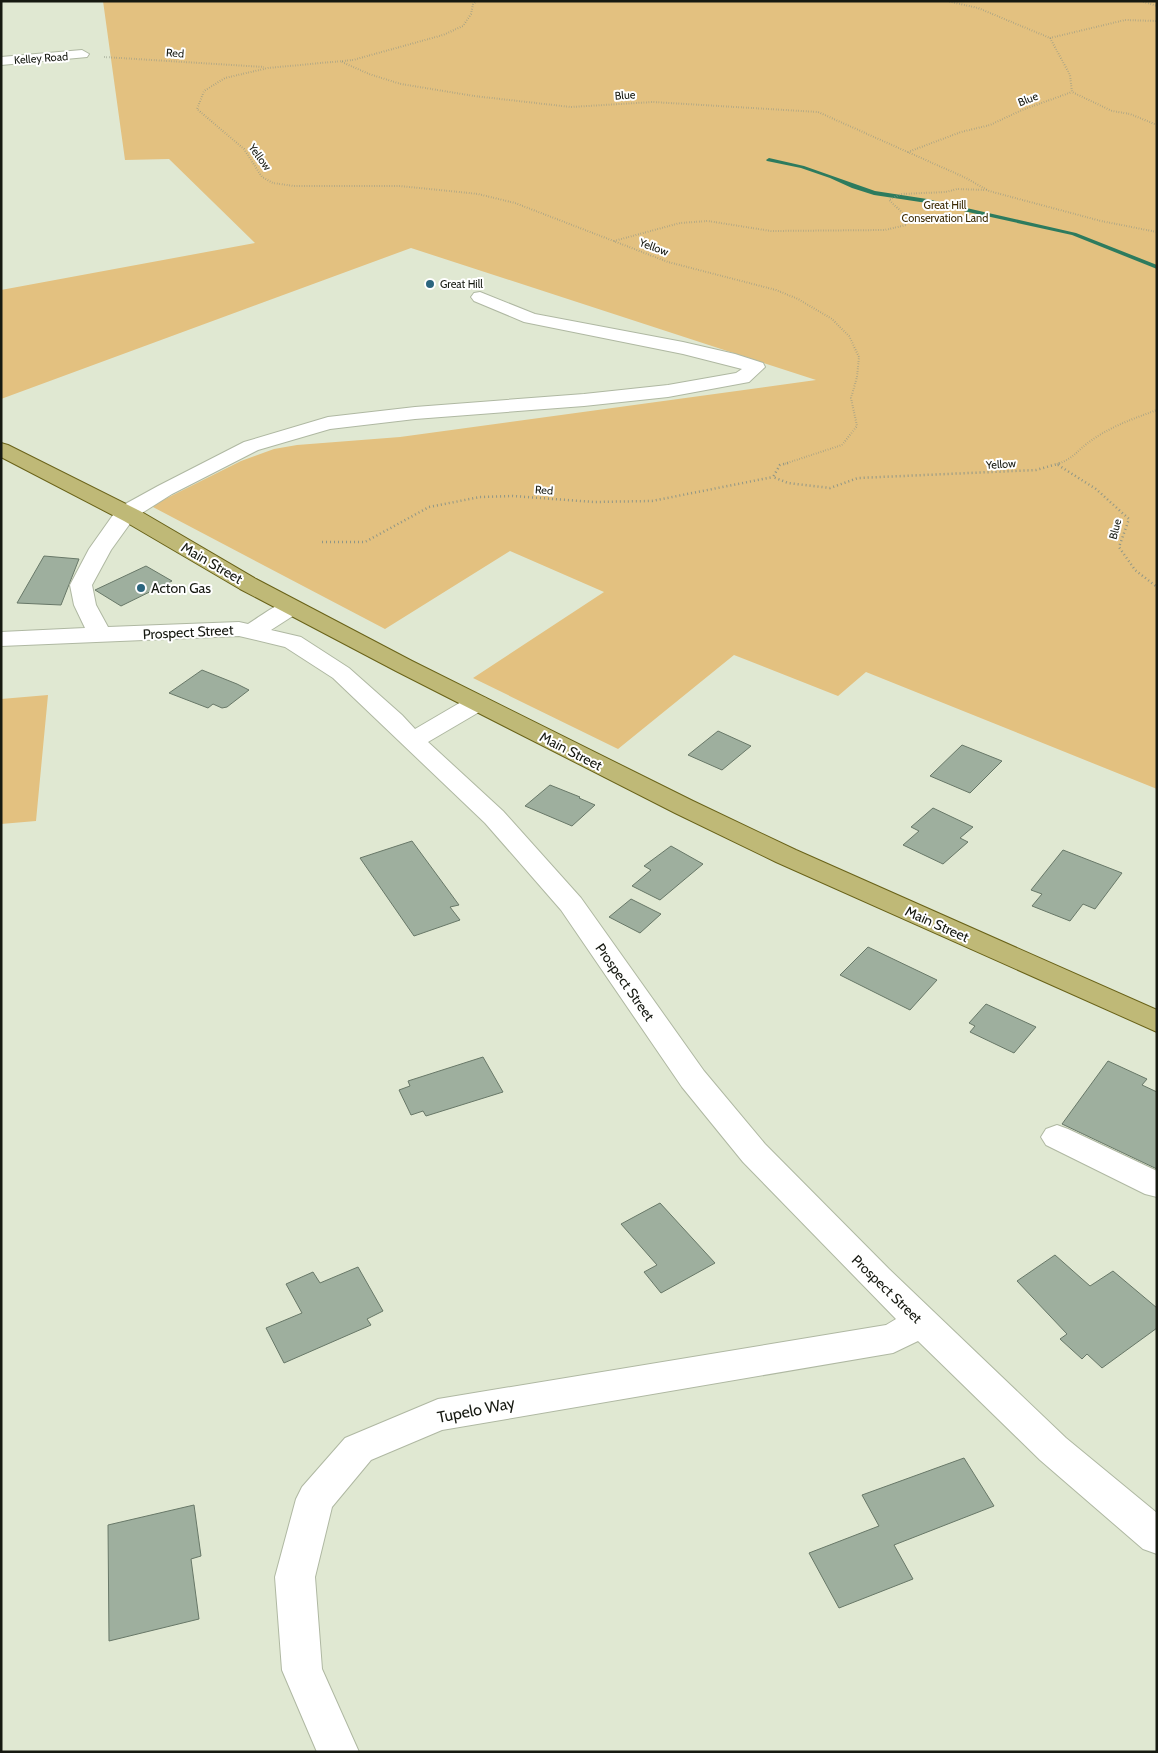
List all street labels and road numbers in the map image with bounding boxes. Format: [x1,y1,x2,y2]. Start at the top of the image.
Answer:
street label: Red [165,45,185,61]
street label: Kelley Road [14,49,68,67]
street label: Blue [614,87,636,103]
street label: Blue [1016,89,1040,109]
street label: Yellow [245,140,275,173]
street label: Yellow [637,235,671,259]
street label: Yellow [985,456,1016,472]
street label: Red [534,482,554,498]
street label: Blue [1106,517,1125,541]
street label: Main Street [178,538,246,588]
street label: Prospect Street [142,621,234,643]
street label: Main Street [537,728,606,775]
street label: Main Street [902,902,972,946]
street label: Prospect Street [592,940,659,1025]
street label: Prospect Street [848,1251,926,1327]
street label: Tupelo Way [436,1393,516,1427]

